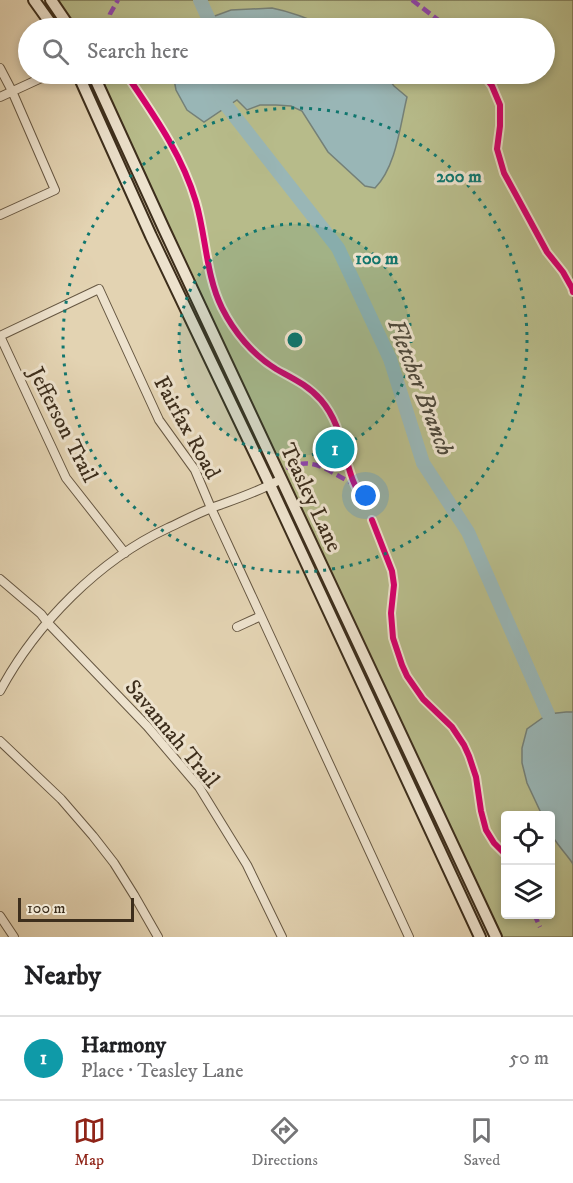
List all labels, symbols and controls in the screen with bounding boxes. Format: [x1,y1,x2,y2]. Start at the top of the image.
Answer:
search box [18,18,555,84]
icon: search [39,35,72,68]
text: Search here [87,38,189,65]
text: 200 m [436,166,482,188]
text: 100 m [355,248,399,270]
water label: Fletcher Branch [380,315,460,460]
centre of rings [285,330,305,350]
street label: Jefferson Trail [21,361,103,487]
street label: Fairfax Road [147,372,226,484]
pin: 1 [316,426,354,472]
street label: Teasley Lane [274,439,348,556]
your location [351,481,380,510]
street label: Savannah Trail [119,674,225,794]
map controls [501,811,555,919]
button: locate [501,811,555,865]
button: layers [501,865,555,919]
scale bar [18,895,134,922]
text: 100 m [27,898,66,918]
text: Nearby [24,960,101,993]
text: Harmony [81,1032,166,1059]
text: 1 [40,1046,47,1071]
text: 50 m [509,1046,549,1071]
text: Place · Teasley Lane [81,1059,243,1084]
tab: Map [73,1114,106,1170]
tab: Directions [251,1114,318,1170]
tab: Saved [463,1114,500,1170]

